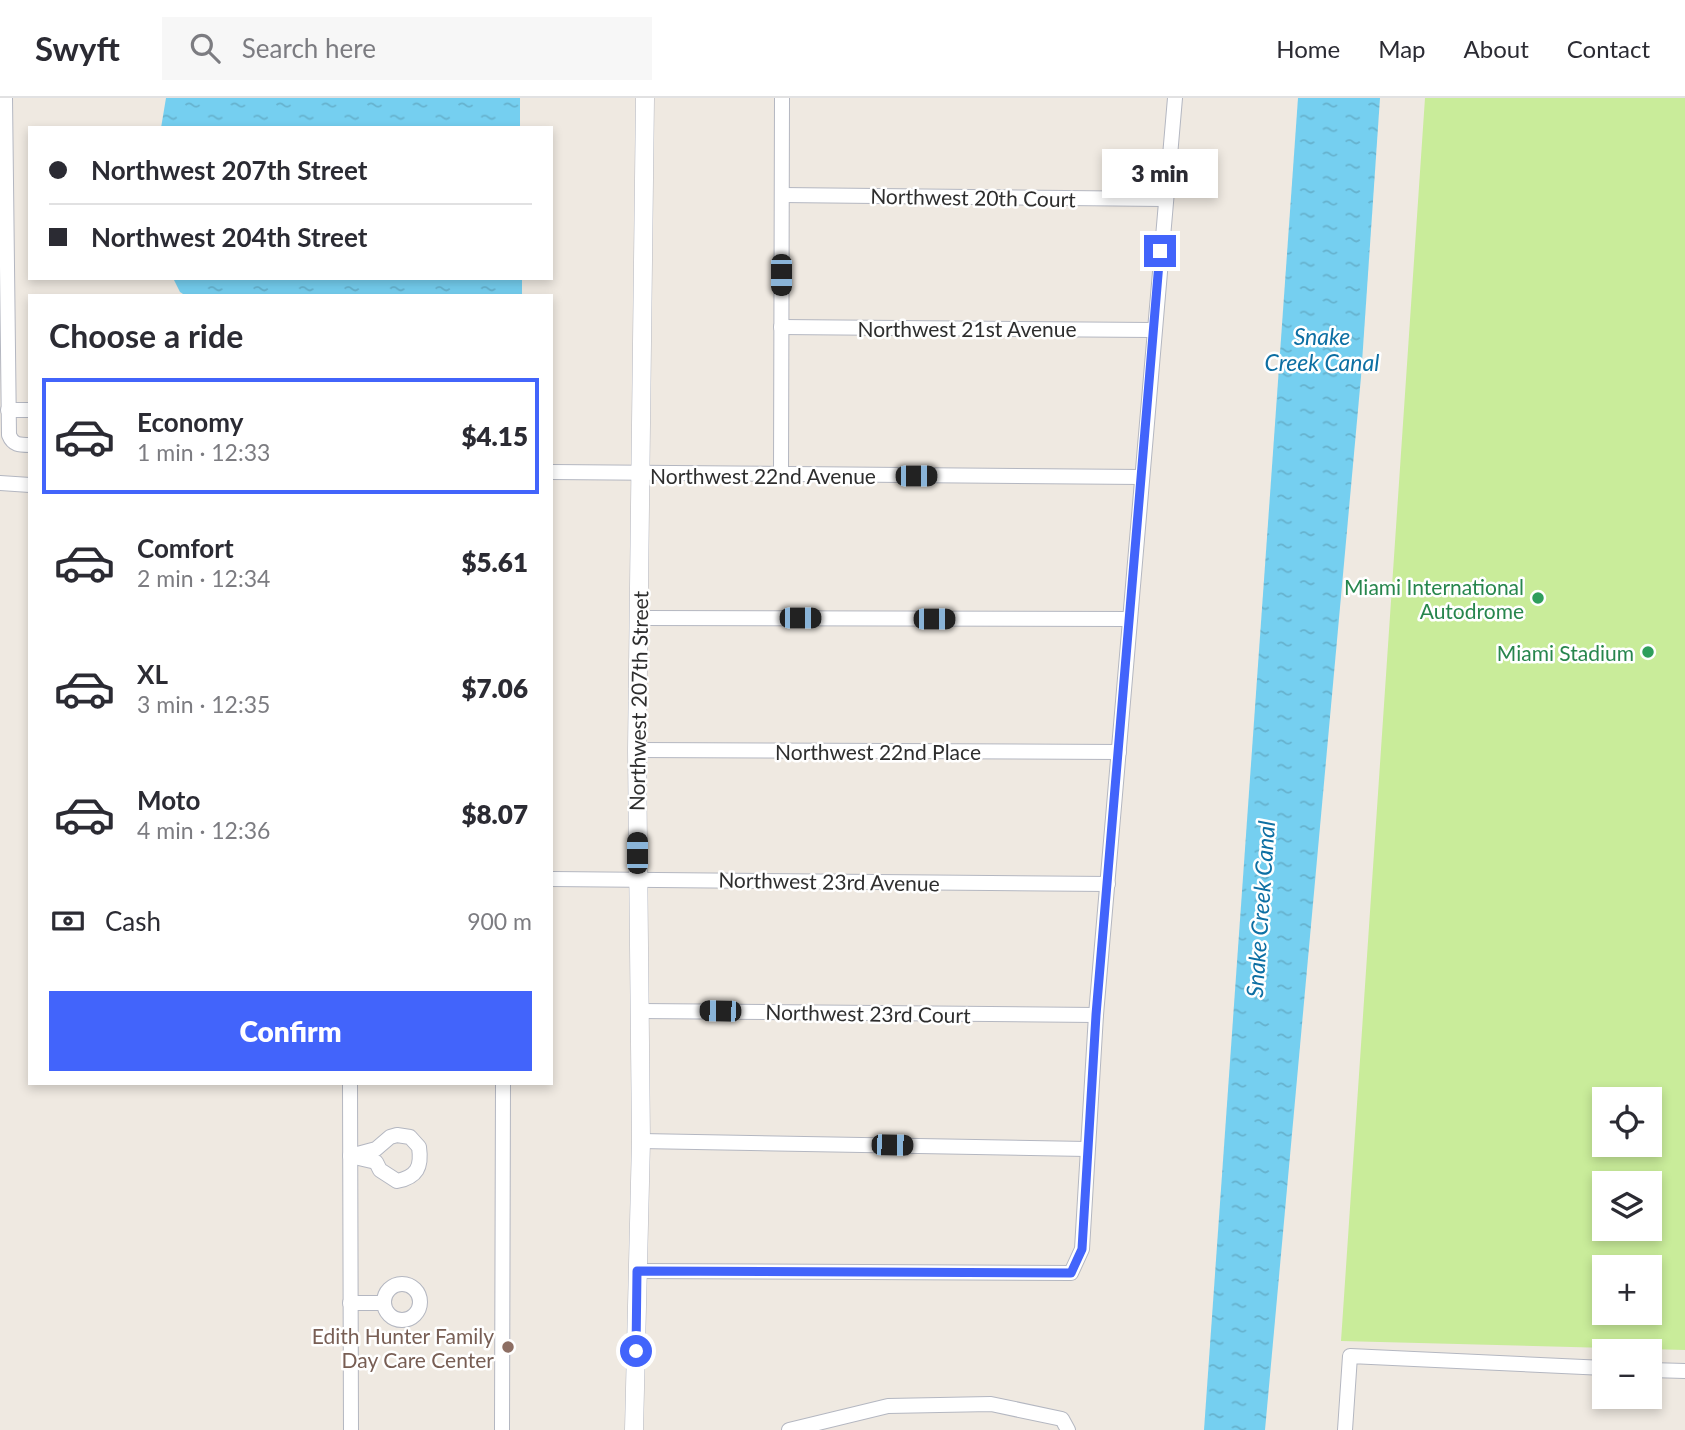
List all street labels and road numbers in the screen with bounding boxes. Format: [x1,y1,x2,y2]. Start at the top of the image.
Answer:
street label: Northwest 20th Court [870,183,1076,211]
street label: Northwest 21st Avenue [857,316,1077,341]
street label: Northwest 22nd Avenue [650,463,876,488]
street label: Northwest 207th Street [624,590,652,811]
street label: Northwest 22nd Place [775,739,981,764]
street label: Northwest 23rd Avenue [718,867,940,895]
street label: Northwest 23rd Court [765,999,971,1027]

